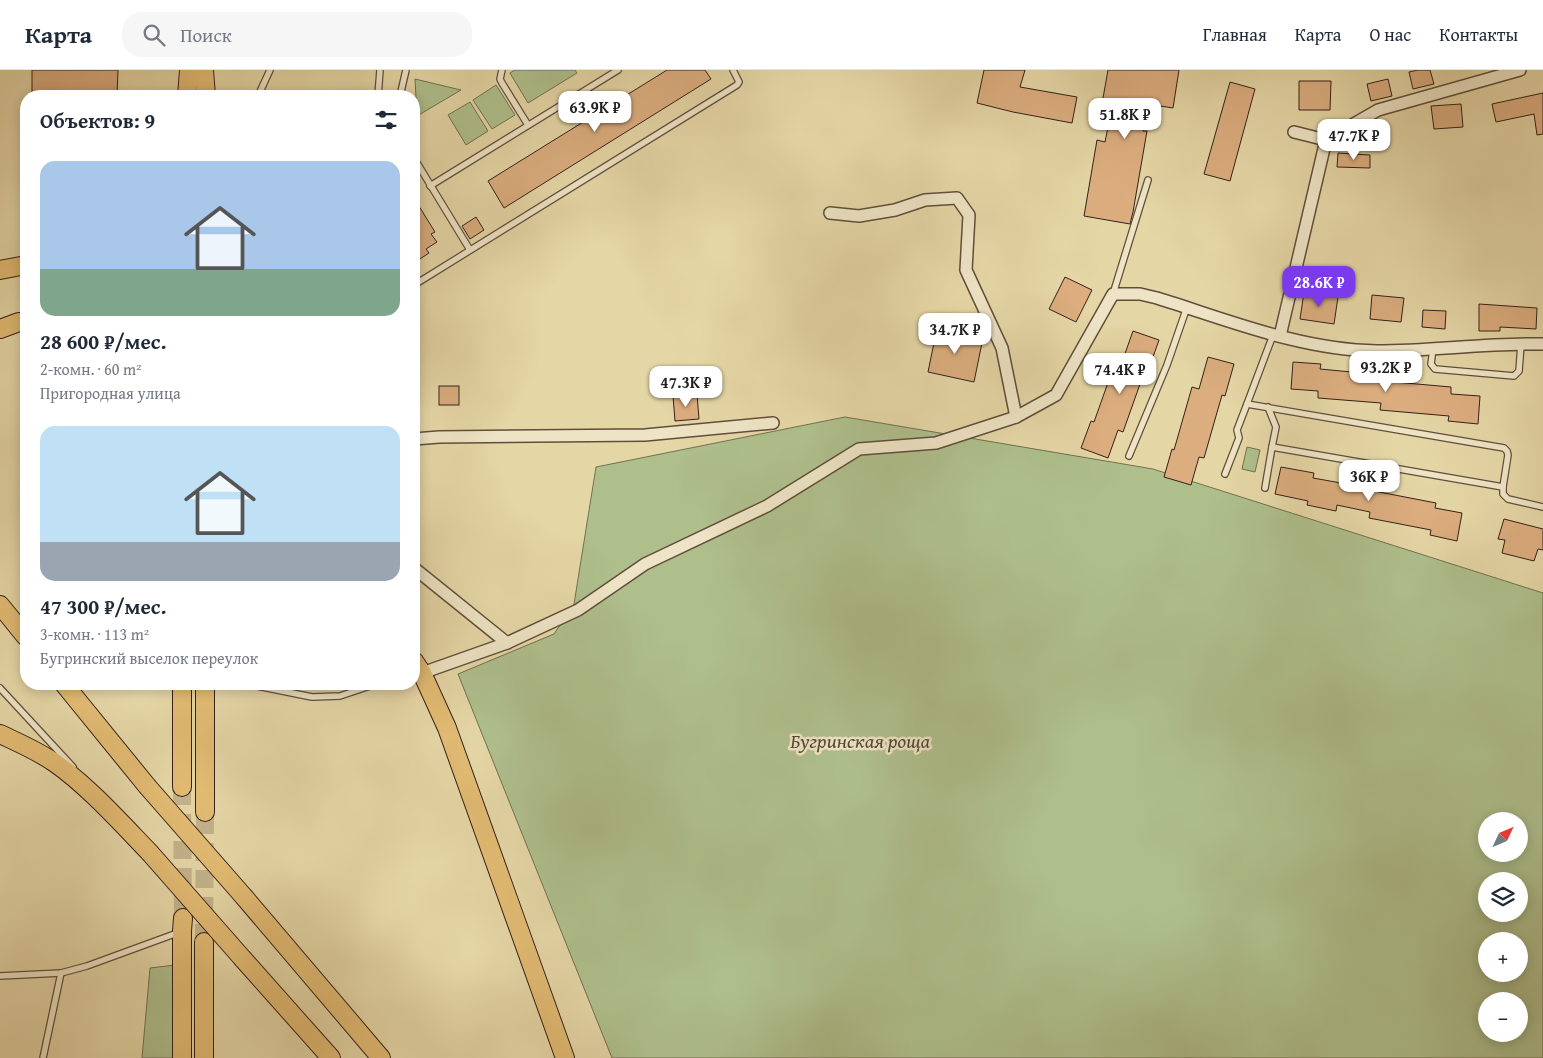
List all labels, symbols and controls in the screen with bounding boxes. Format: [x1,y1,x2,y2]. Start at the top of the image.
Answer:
search box [122,12,472,57]
text: Карта [25,17,92,52]
icon: search [140,21,168,49]
text: Поиск [180,21,232,49]
text: Главная [1203,21,1267,48]
text: Карта [1295,21,1341,48]
text: О нас [1369,21,1411,48]
text: Контакты [1439,21,1518,48]
pin: 63.9K ₽ [549,90,641,133]
text: 63.9K ₽ [569,95,621,119]
pin: 51.8K ₽ [1079,98,1171,140]
text: 51.8K ₽ [1099,102,1151,126]
text: Объектов: 9 [40,105,155,136]
icon: filters [372,106,400,134]
pin: 47.7K ₽ [1308,118,1400,161]
text: 47.7K ₽ [1328,123,1380,147]
icon: home [175,193,265,283]
pin: 28.6K ₽ [1273,266,1365,308]
text: 28.6K ₽ [1293,270,1345,294]
pin: 34.7K ₽ [909,312,1001,355]
text: 34.7K ₽ [929,317,981,341]
text: 28 600 ₽/мес. [40,326,166,357]
pin: 93.2K ₽ [1340,350,1432,393]
pin: 74.4K ₽ [1074,352,1166,395]
text: 93.2K ₽ [1360,355,1412,379]
text: 2-комн. · 60 m² [40,357,141,381]
text: 74.4K ₽ [1094,357,1146,381]
pin: 47.3K ₽ [640,366,732,408]
text: 47.3K ₽ [660,370,712,394]
text: Пригородная улица [40,381,181,405]
icon: home [175,458,265,548]
pin: 36K ₽ [1334,460,1404,502]
text: 36K ₽ [1350,464,1388,488]
text: 47 300 ₽/мес. [40,591,166,622]
text: 3-комн. · 113 m² [40,622,149,646]
text: Бугринский выселок переулок [40,646,258,670]
park label: Бугринская роща [790,726,931,755]
north arrow [1478,812,1528,862]
map controls [1478,812,1528,1042]
button: layers [1478,872,1528,922]
button: + [1478,932,1528,982]
button: − [1478,992,1528,1042]

